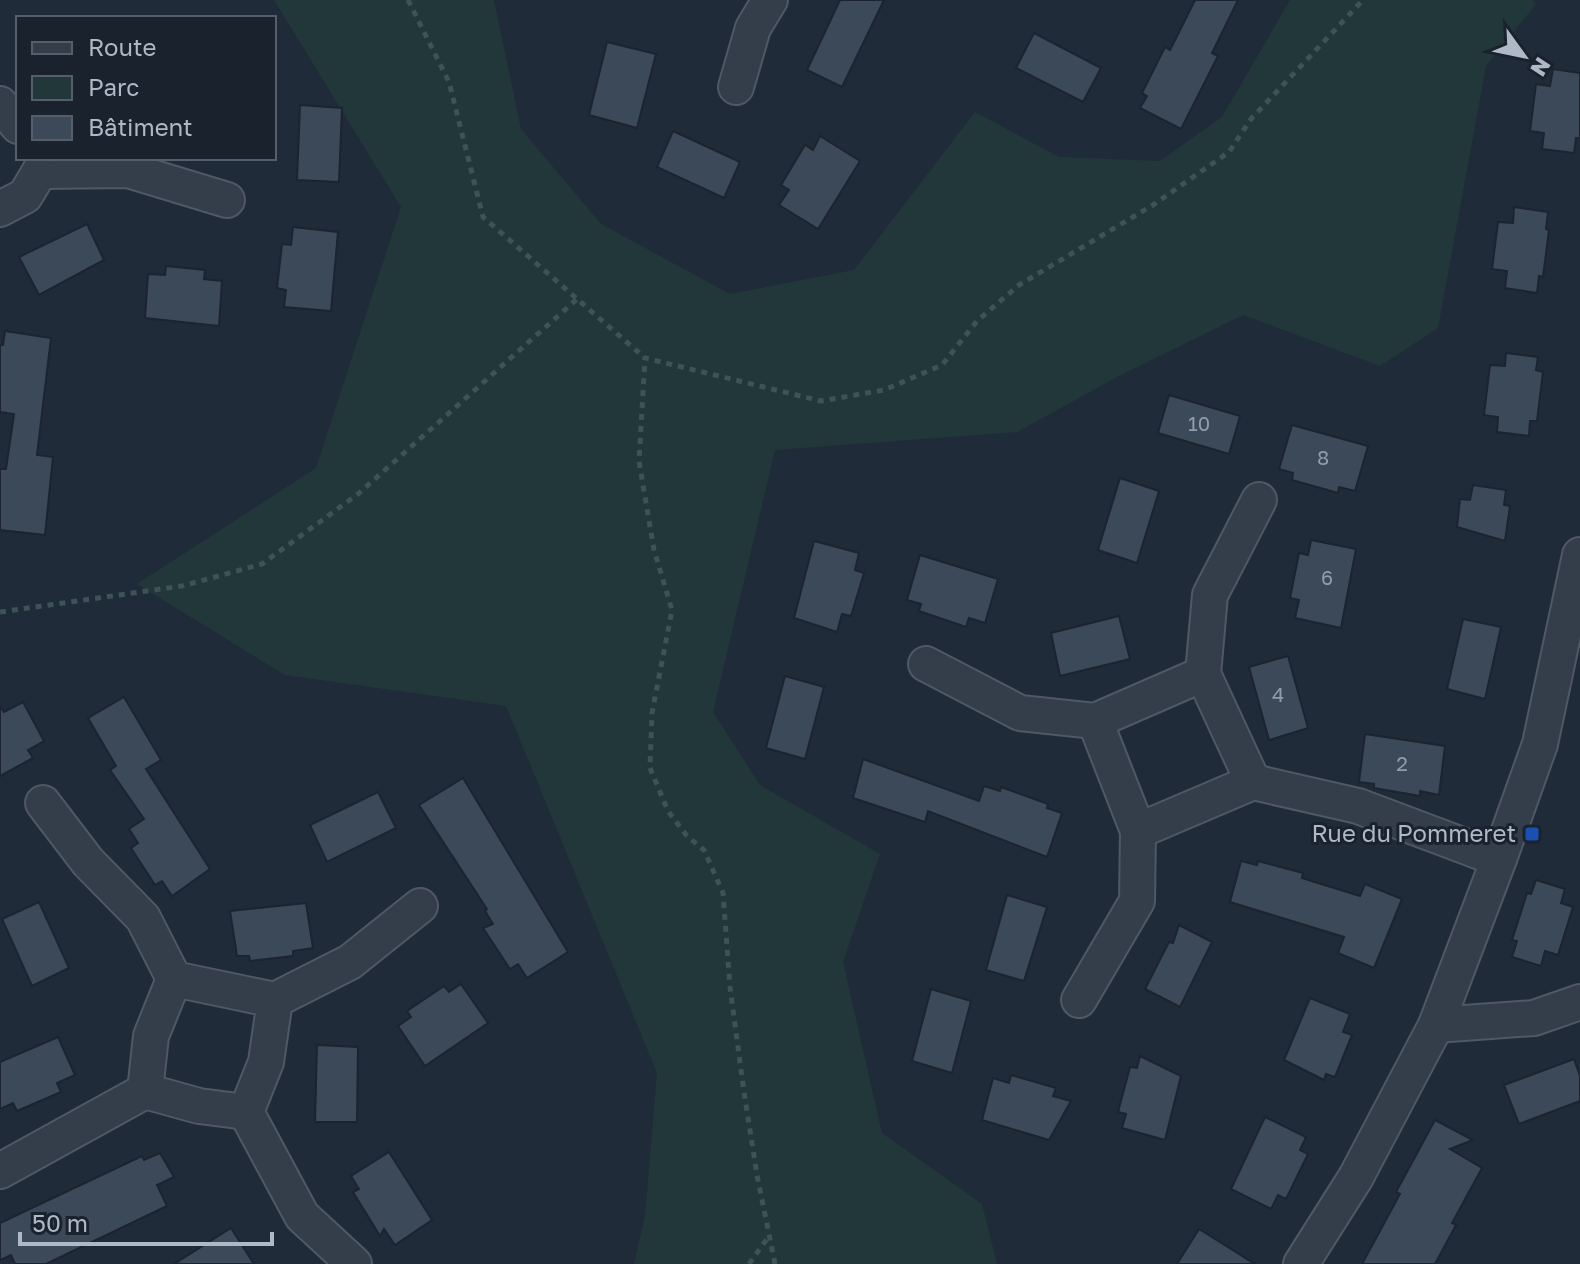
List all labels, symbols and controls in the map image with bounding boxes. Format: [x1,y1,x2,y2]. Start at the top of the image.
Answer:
legend [16,16,276,160]
north arrow [1484,16,1564,96]
text: Route [88,32,157,61]
text: N [1525,53,1557,82]
text: Parc [88,72,139,101]
text: Bâtiment [88,112,193,141]
house number: 10 [1188,411,1210,435]
house number: 8 [1317,445,1329,469]
house number: 6 [1321,565,1333,589]
house number: 4 [1272,682,1284,706]
house number: 2 [1396,751,1408,775]
place label: Rue du Pommeret [1312,818,1516,847]
marker: Rue du Pommeret [1523,825,1541,843]
scale bar [20,1196,272,1246]
text: 50 m [32,1208,88,1237]

